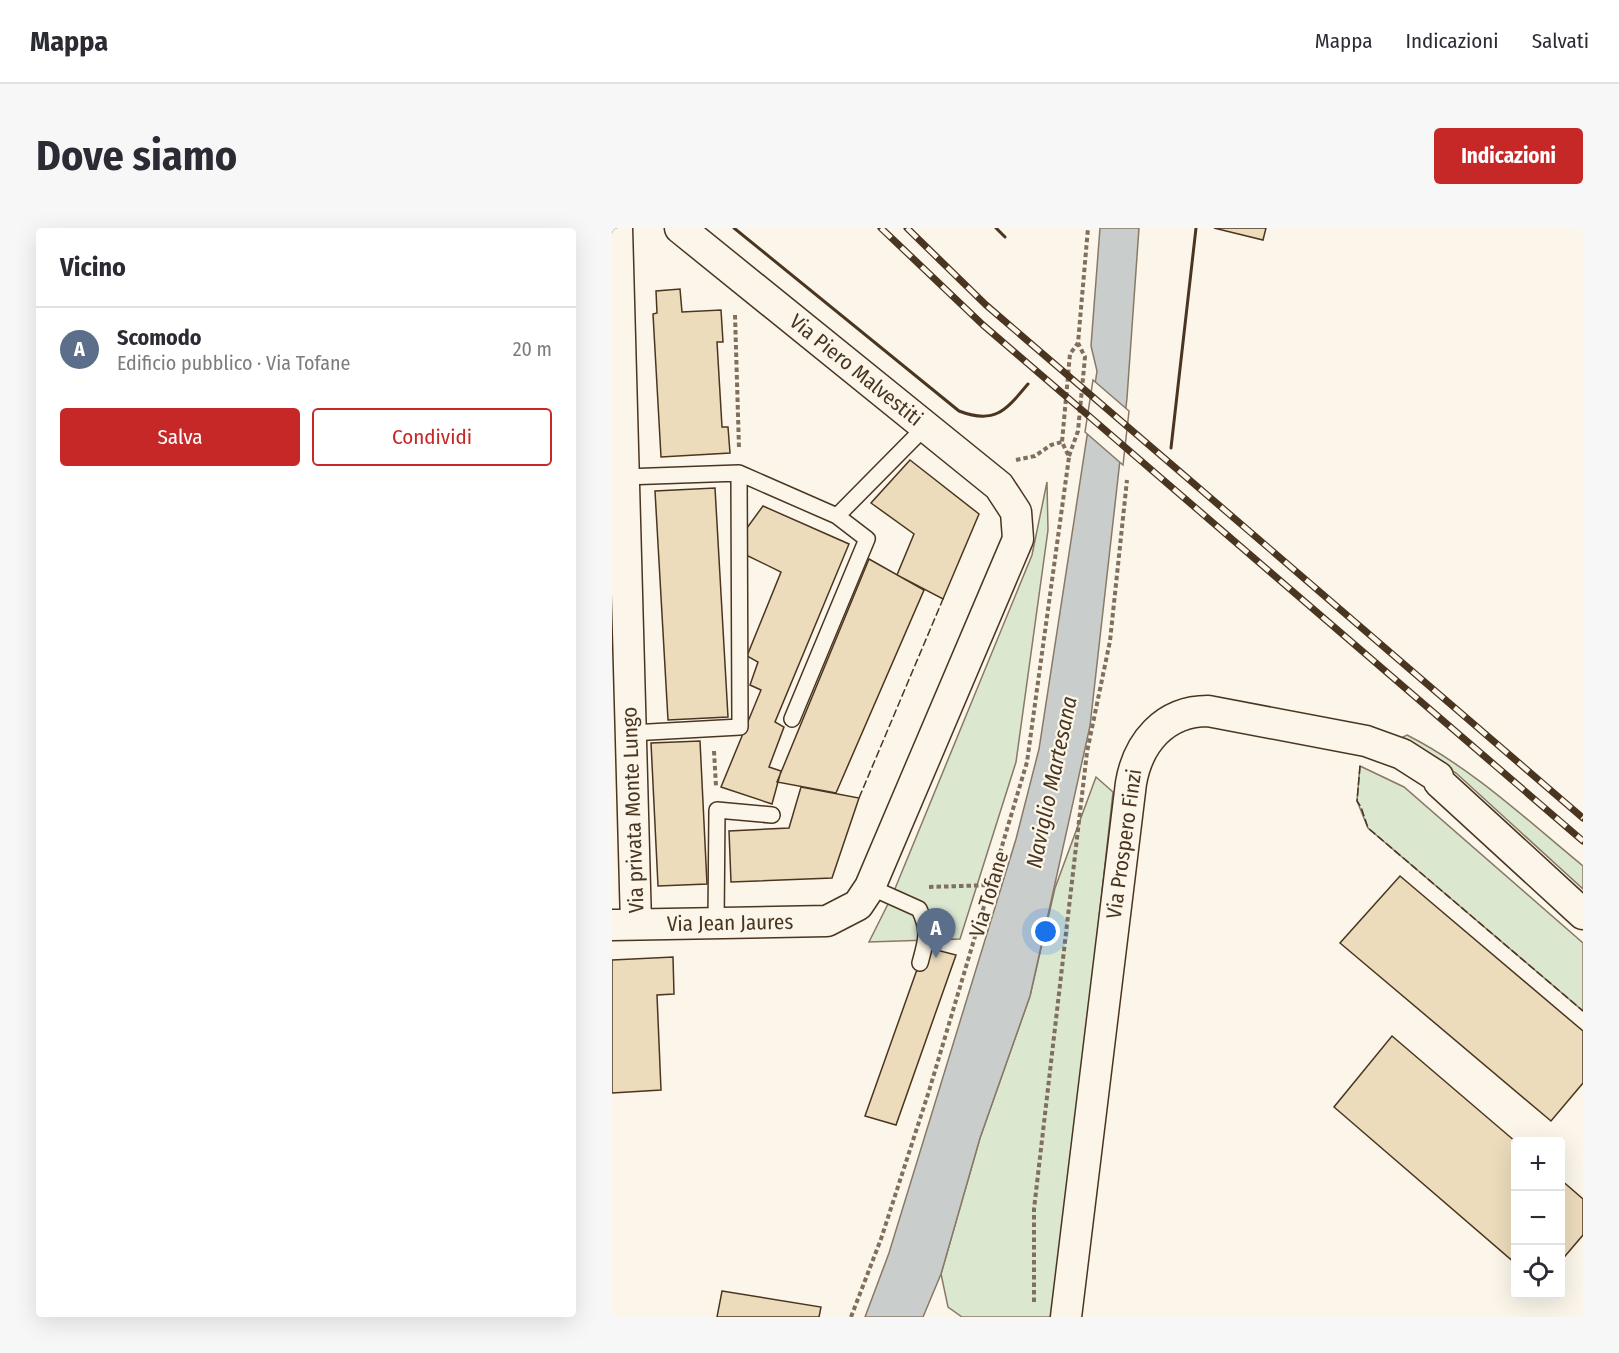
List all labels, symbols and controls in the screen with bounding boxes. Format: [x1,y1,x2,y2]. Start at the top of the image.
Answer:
text: Mappa [30,25,108,58]
text: Mappa [1315,28,1372,54]
text: Indicazioni [1405,28,1499,54]
text: Salvati [1532,28,1589,54]
button: Indicazioni [1434,128,1583,184]
text: Dove siamo [36,131,237,181]
text: Vicino [60,252,126,283]
street label: Via Piero Malvestiti [784,308,928,432]
text: Scomodo [117,324,202,351]
text: A [74,337,85,361]
text: 20 m [513,337,552,361]
text: Edificio pubblico · Via Tofane [117,351,350,375]
button: Salva [60,408,300,466]
button: Condividi [312,408,552,466]
water label: Naviglio Martesana [1020,694,1083,870]
street label: Via privata Monte Lungo [616,706,650,914]
street label: Via Prospero Finzi [1101,767,1147,921]
street label: Via Tofane [964,848,1014,940]
pin: A [916,908,956,958]
street label: Via Jean Jaures [667,909,793,937]
your location [1031,917,1060,946]
map controls [1511,1137,1565,1299]
button: + [1511,1137,1565,1191]
button: − [1511,1191,1565,1245]
button: locate [1511,1245,1565,1299]

